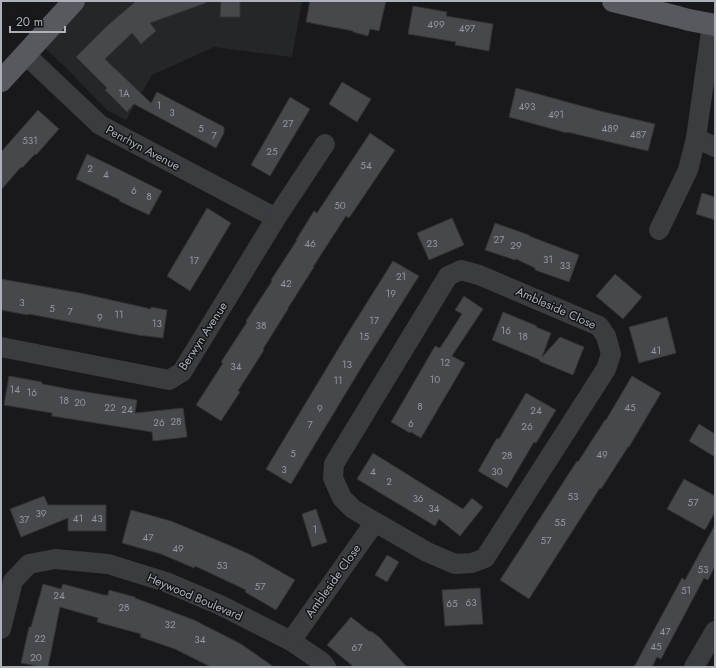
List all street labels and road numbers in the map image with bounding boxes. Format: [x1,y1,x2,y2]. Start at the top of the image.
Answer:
street label: Penrhyn Avenue [103,121,183,175]
street label: Ambleside Close [513,282,599,334]
street label: Berwyn Avenue [174,298,232,374]
street label: Ambleside Close [301,541,365,621]
street label: Heywood Boulevard [145,569,245,625]

